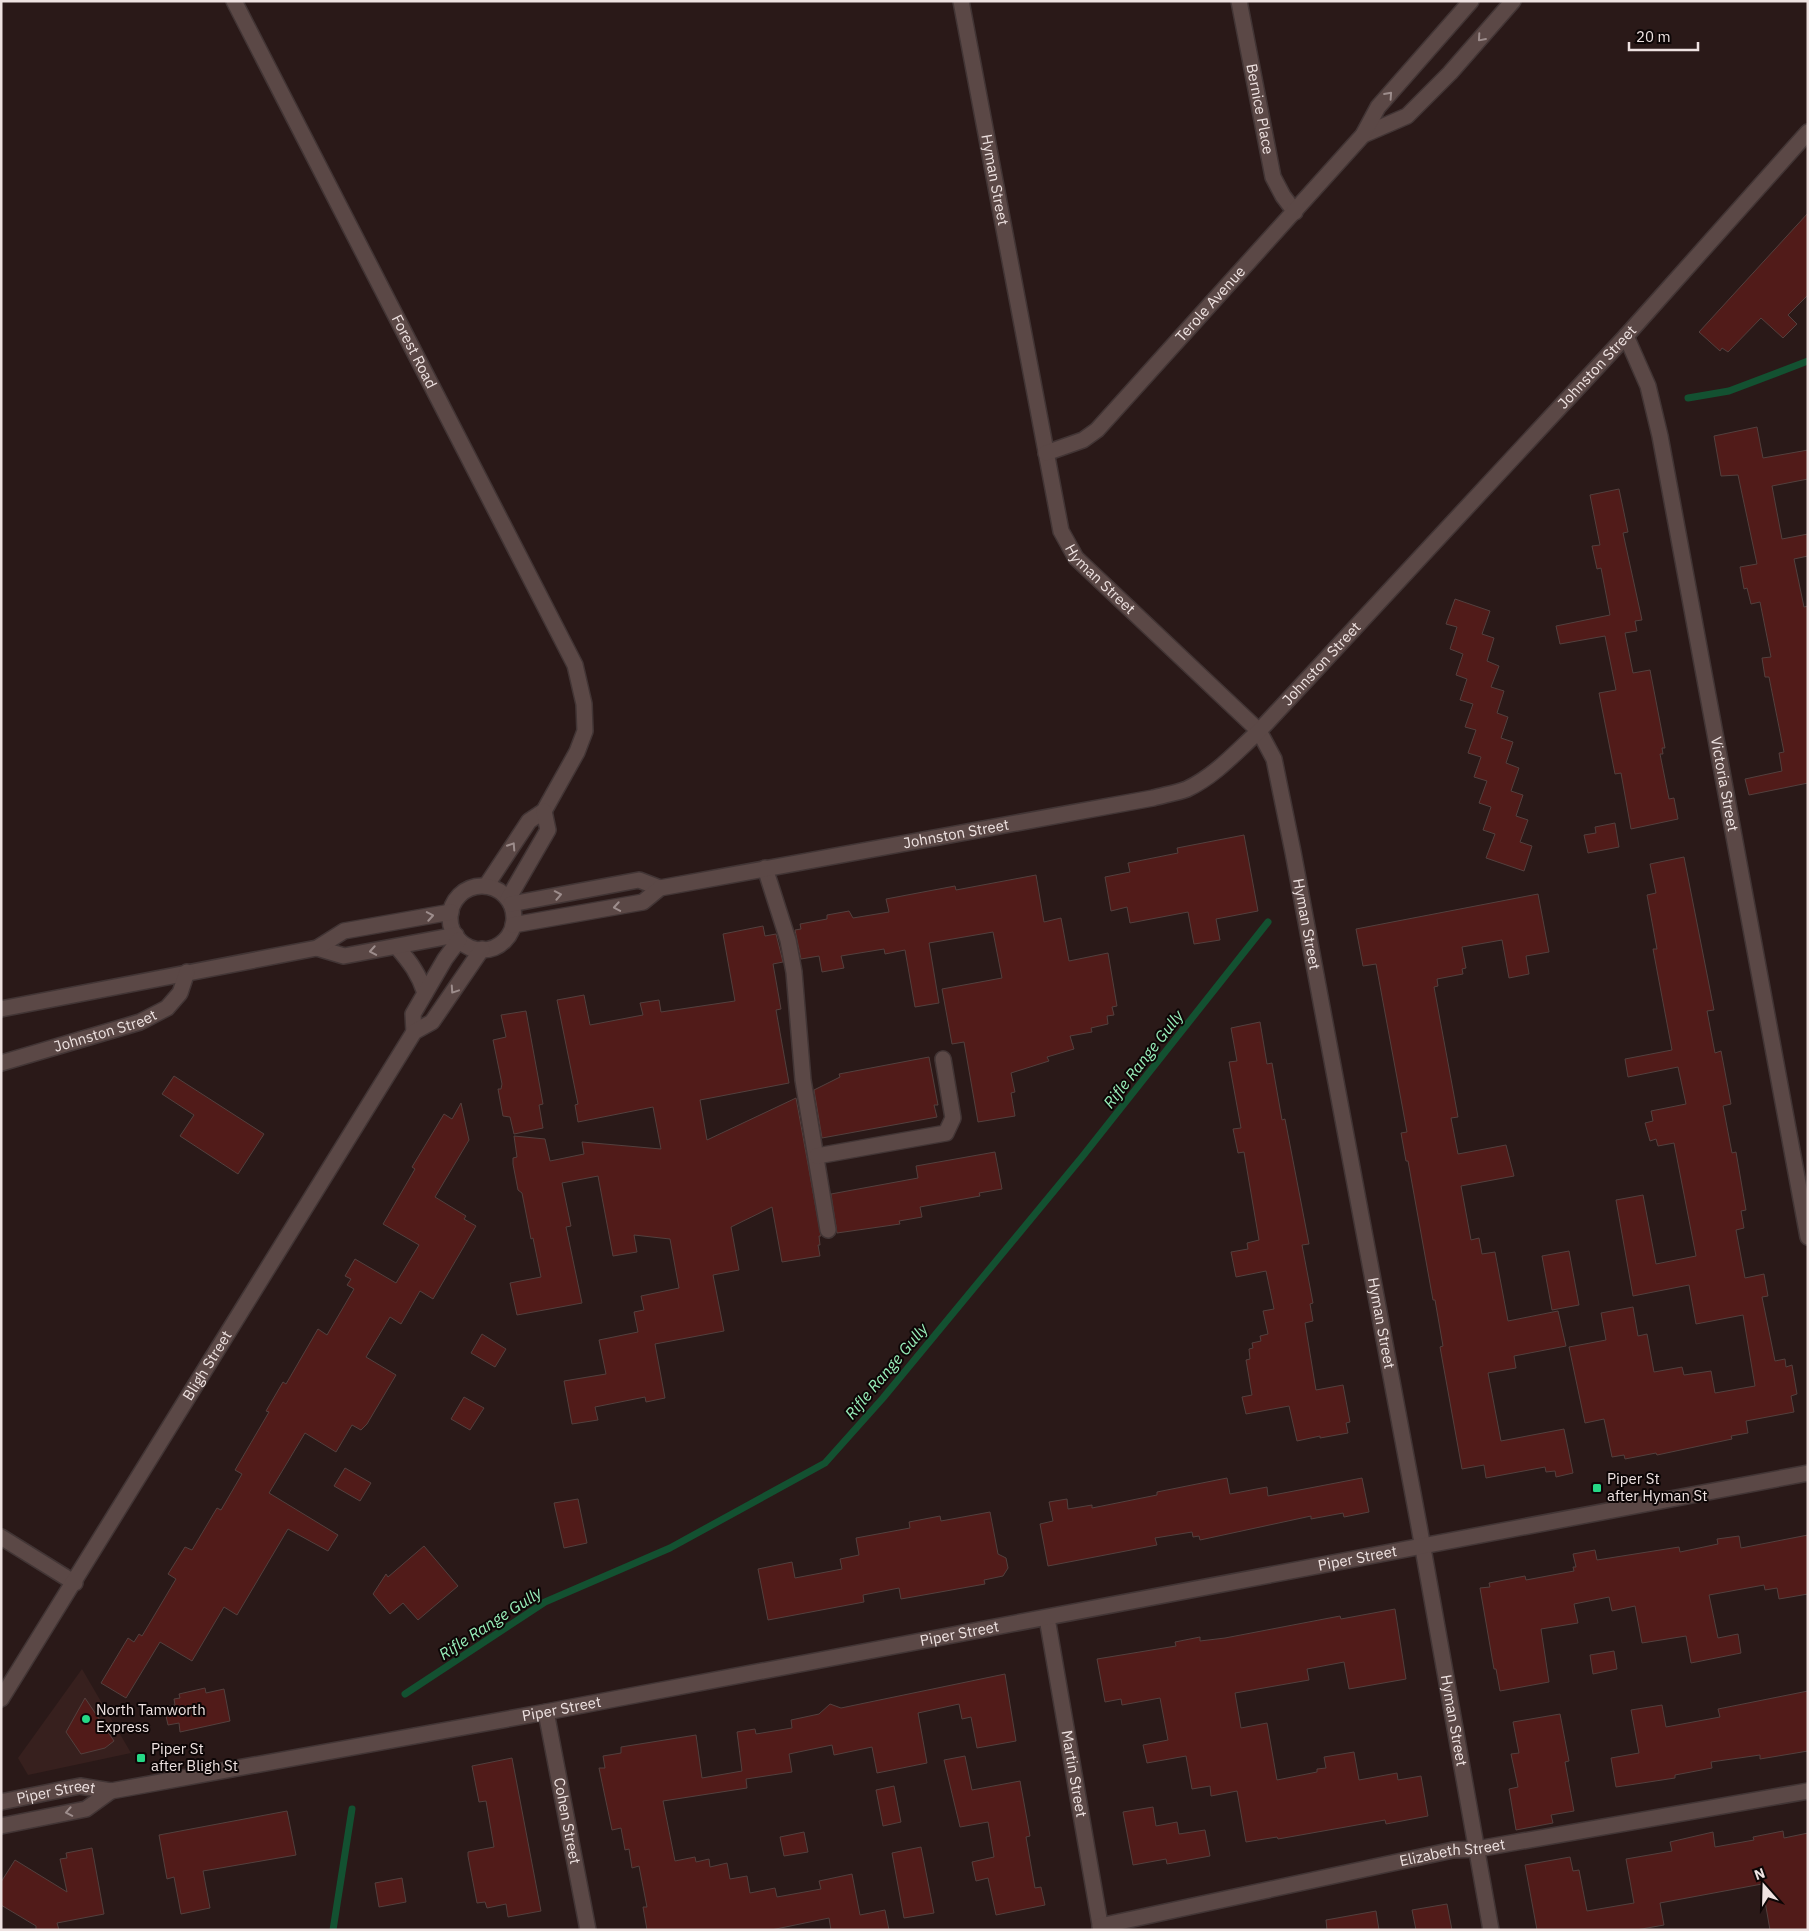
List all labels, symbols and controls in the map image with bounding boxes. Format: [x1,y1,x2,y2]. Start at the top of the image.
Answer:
scale bar [1629,20,1698,52]
text: 20 m [1636,27,1671,46]
one-way arrow [1478,32,1487,41]
street label: Bernice Place [1242,62,1278,156]
one-way arrow [1383,91,1392,100]
street label: Hyman Street [977,133,1013,227]
street label: Terole Avenue [1171,262,1249,346]
street label: Forest Road [388,311,441,391]
street label: Johnston Street [1553,321,1640,412]
street label: Hyman Street [1061,540,1140,618]
street label: Johnston Street [1278,618,1365,709]
street label: Victoria Street [1707,735,1743,833]
street label: Johnston Street [902,814,1010,852]
one-way arrow [506,842,516,851]
street label: Hyman Street [1289,877,1325,971]
one-way arrow [554,891,563,901]
one-way arrow [613,901,621,911]
one-way arrow [425,911,434,921]
one-way arrow [369,945,378,955]
one-way arrow [451,984,460,993]
street label: Johnston Street [51,1005,160,1056]
water label: Rifle Range Gully [1099,1005,1188,1112]
street label: Hyman Street [1364,1276,1399,1370]
water label: Rifle Range Gully [840,1318,933,1423]
street label: Bligh Street [178,1327,236,1404]
place label: Piper St after Hyman St [1607,1469,1708,1505]
marker: Piper St after Hyman St [1591,1482,1603,1494]
street label: Piper Street [1316,1541,1398,1575]
water label: Rifle Range Gully [435,1582,546,1664]
street label: Piper Street [918,1616,1001,1650]
street label: Hyman Street [1437,1673,1472,1768]
street label: Piper Street [520,1692,603,1725]
place label: North Tamworth Express [96,1700,206,1736]
marker: North Tamworth Express [80,1713,92,1725]
street label: Martin Street [1058,1729,1091,1819]
place label: Piper St after Bligh St [151,1739,238,1775]
marker: Piper St after Bligh St [135,1752,147,1764]
street label: Piper Street [15,1776,97,1808]
street label: Cohen Street [550,1776,585,1866]
one-way arrow [64,1807,73,1817]
street label: Elizabeth Street [1397,1834,1507,1870]
north arrow [1739,1861,1789,1911]
text: N [1752,1864,1767,1884]

